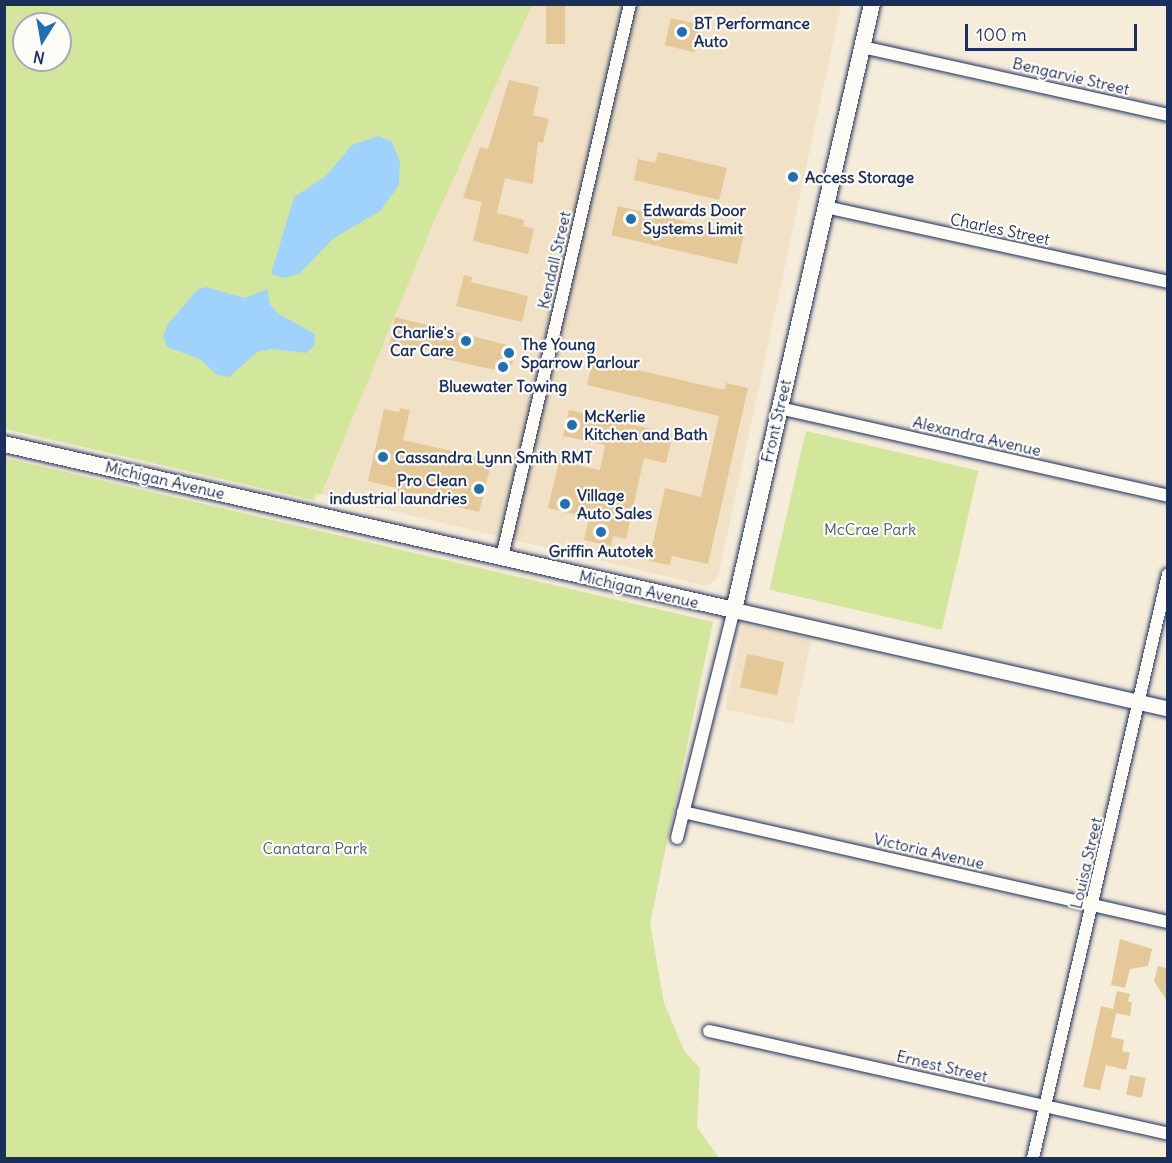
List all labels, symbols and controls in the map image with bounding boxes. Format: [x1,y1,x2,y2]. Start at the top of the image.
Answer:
north arrow [12,12,72,72]
scale bar [968,12,1140,50]
place label: BT Performance Auto [694,13,810,51]
text: 100 m [976,23,1027,46]
marker: BT Performance Auto [675,25,689,39]
text: N [32,47,46,69]
street label: Bengarvie Street [1011,53,1131,99]
place label: Access Storage [805,167,914,187]
marker: Access Storage [786,170,800,184]
place label: Edwards Door Systems Limit [643,200,746,238]
street label: Kendall Street [533,209,575,311]
street label: Charles Street [948,209,1052,249]
marker: Edwards Door Systems Limit [624,212,638,226]
place label: Charlie's Car Care [390,322,454,360]
marker: Charlie's Car Care [459,334,473,348]
place label: The Young Sparrow Parlour [521,334,640,372]
marker: The Young Sparrow Parlour [502,346,516,360]
marker: Bluewater Towing [496,360,510,374]
place label: Bluewater Towing [439,376,567,396]
street label: Front Street [757,378,795,464]
place label: McKerlie Kitchen and Bath [584,406,708,444]
street label: Alexandra Avenue [911,412,1043,460]
marker: McKerlie Kitchen and Bath [565,418,579,432]
place label: Cassandra Lynn Smith RMT [395,447,593,467]
marker: Cassandra Lynn Smith RMT [376,450,390,464]
street label: Michigan Avenue [103,457,227,503]
place label: Pro Clean industrial laundries [329,470,467,508]
marker: Pro Clean industrial laundries [472,482,486,496]
place label: Village Auto Sales [577,485,652,523]
marker: Village Auto Sales [558,497,572,511]
park label: McCrae Park [824,519,916,539]
marker: Griffin Autotek [594,525,608,539]
place label: Griffin Autotek [549,541,653,561]
street label: Michigan Avenue [577,566,701,612]
street label: Louisa Street [1066,815,1106,911]
street label: Victoria Avenue [872,829,986,873]
park label: Canatara Park [263,838,367,858]
street label: Ernest Street [895,1046,989,1086]

